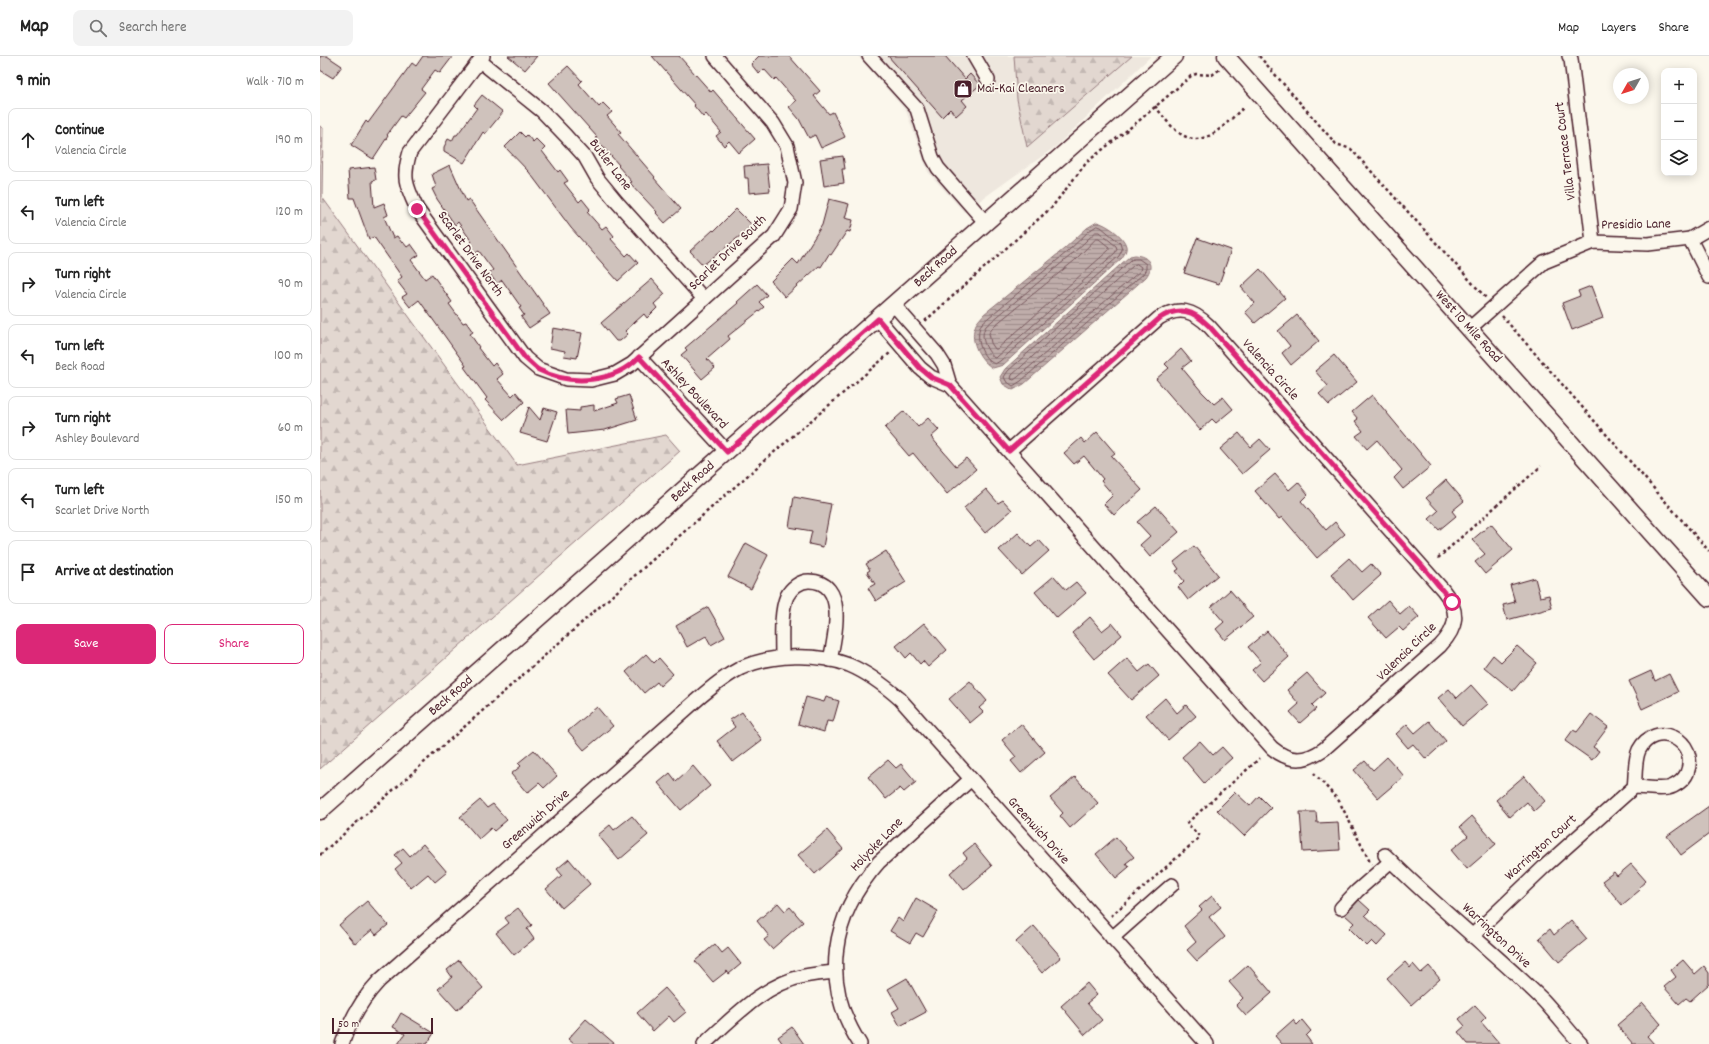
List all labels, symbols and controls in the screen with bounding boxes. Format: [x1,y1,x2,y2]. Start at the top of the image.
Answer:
search box [73,10,353,46]
text: Map [20,14,49,41]
icon: search [87,17,109,39]
text: Search here [119,17,187,39]
text: Map [1558,18,1579,38]
text: Layers [1601,18,1636,38]
text: Share [1658,18,1689,38]
north arrow [1613,68,1649,104]
map controls [1661,68,1697,176]
button: + [1661,68,1697,104]
text: 9 min [16,70,50,94]
text: Walk · 710 m [246,73,304,92]
shop icon: Mai-Kai Cleaners [952,78,974,100]
place label: Mai-Kai Cleaners [977,79,1065,99]
street label: Villa Terrace Court [1550,101,1582,201]
button: − [1661,104,1697,140]
text: Continue [55,120,104,142]
icon: ahead [17,129,39,151]
text: 190 m [275,131,303,150]
street label: Butler Lane [584,135,636,195]
button: layers [1661,140,1697,176]
text: Valencia Circle [55,142,127,161]
text: Turn left [55,192,104,214]
route end [408,200,426,218]
icon: left [17,201,39,223]
text: 120 m [275,203,303,222]
street label: Scarlet Drive North [432,207,508,301]
street label: Scarlet Drive South [684,211,772,295]
text: Valencia Circle [55,214,127,233]
street label: Presidio Lane [1601,214,1671,236]
street label: Beck Road [909,242,963,292]
text: Turn right [55,264,111,286]
icon: right [17,273,39,295]
text: 90 m [278,275,303,294]
text: Valencia Circle [55,286,127,305]
street label: West 10 Mile Road [1430,286,1506,368]
street label: Valencia Circle [1237,335,1303,405]
text: Turn left [55,336,104,358]
icon: left [17,345,39,367]
text: 100 m [274,347,303,366]
street label: Ashley Boulevard [656,354,732,434]
text: Beck Road [55,358,105,377]
text: Turn right [55,408,111,430]
icon: right [17,417,39,439]
text: 60 m [278,419,303,438]
text: Ashley Boulevard [55,430,139,449]
street label: Beck Road [666,457,720,507]
text: Turn left [55,480,104,502]
icon: left [17,489,39,511]
text: 150 m [275,491,303,510]
text: Scarlet Drive North [55,502,149,521]
icon: arrive [17,561,39,583]
text: Arrive at destination [55,561,173,583]
route start [1443,593,1461,611]
street label: Valencia Circle [1372,618,1442,686]
button: Save [16,624,156,664]
button: Share [164,624,304,664]
street label: Beck Road [424,671,478,721]
street label: Greenwich Drive [497,785,575,855]
street label: Greenwich Drive [1002,793,1074,869]
street label: Warrington Court [1501,810,1581,886]
street label: Holyoke Lane [846,813,908,877]
street label: Warrington Drive [1457,899,1535,973]
scale bar [332,1016,433,1035]
text: 50 m [338,1017,359,1033]

